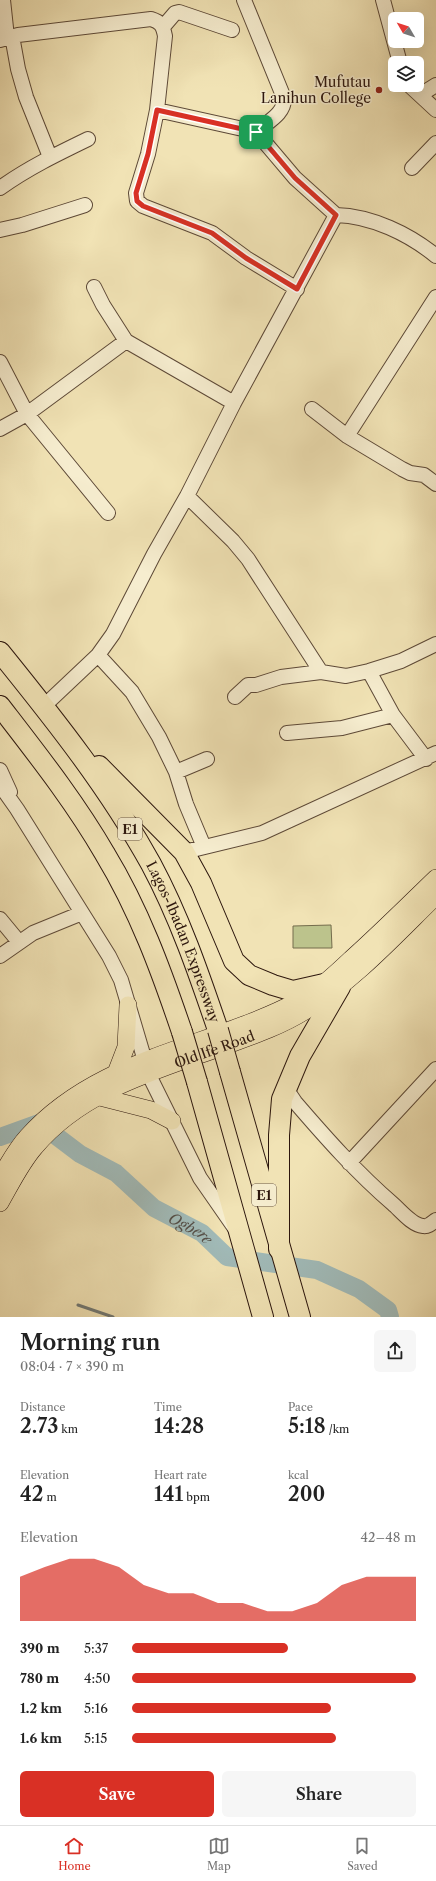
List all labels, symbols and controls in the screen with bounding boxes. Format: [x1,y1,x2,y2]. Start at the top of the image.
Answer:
north arrow [388,12,424,48]
map controls [388,12,424,92]
button: layers [388,56,424,92]
place label: Mufutau Lanihun College [261,73,371,107]
marker: Mufutau Lanihun College [374,85,384,95]
pin [239,115,273,149]
icon: arrive [245,121,267,143]
road number: E1 [118,818,142,840]
street label: Lagos-Ibadan Expressway [142,858,224,1025]
street label: Old Ife Road [172,1027,258,1072]
road number: E1 [252,1184,276,1206]
water label: Ogbere [165,1208,218,1249]
text: Morning run [20,1329,160,1356]
button: share [374,1330,416,1372]
text: 08:04 · 7 × 390 m [20,1358,124,1374]
text: Distance [20,1400,66,1414]
text: Time [154,1400,182,1414]
text: Pace [288,1400,313,1414]
text: 2.73 [20,1414,58,1438]
text: 14:28 [154,1414,204,1438]
text: 5:18 [288,1414,326,1438]
text: km [58,1422,78,1436]
text: /km [326,1422,349,1436]
text: Elevation [20,1468,69,1482]
text: Heart rate [154,1468,207,1482]
text: kcal [288,1468,309,1482]
text: 42 [20,1482,43,1506]
text: 141 [154,1482,183,1506]
text: 200 [288,1482,325,1506]
text: m [43,1490,57,1504]
text: bpm [183,1490,210,1504]
text: Elevation [20,1529,78,1545]
text: 42–48 m [361,1529,416,1545]
text: 390 m [20,1640,60,1656]
text: 5:37 [84,1640,108,1656]
text: 780 m [20,1670,59,1686]
text: 4:50 [84,1670,110,1686]
text: 1.2 km [20,1700,62,1716]
text: 5:16 [84,1700,108,1716]
text: 1.6 km [20,1730,62,1746]
text: 5:15 [84,1730,107,1746]
button: Save [20,1771,214,1817]
button: Share [222,1771,416,1817]
tab: Home [58,1835,91,1873]
tab: Map [207,1835,231,1873]
tab: Saved [347,1835,378,1873]

